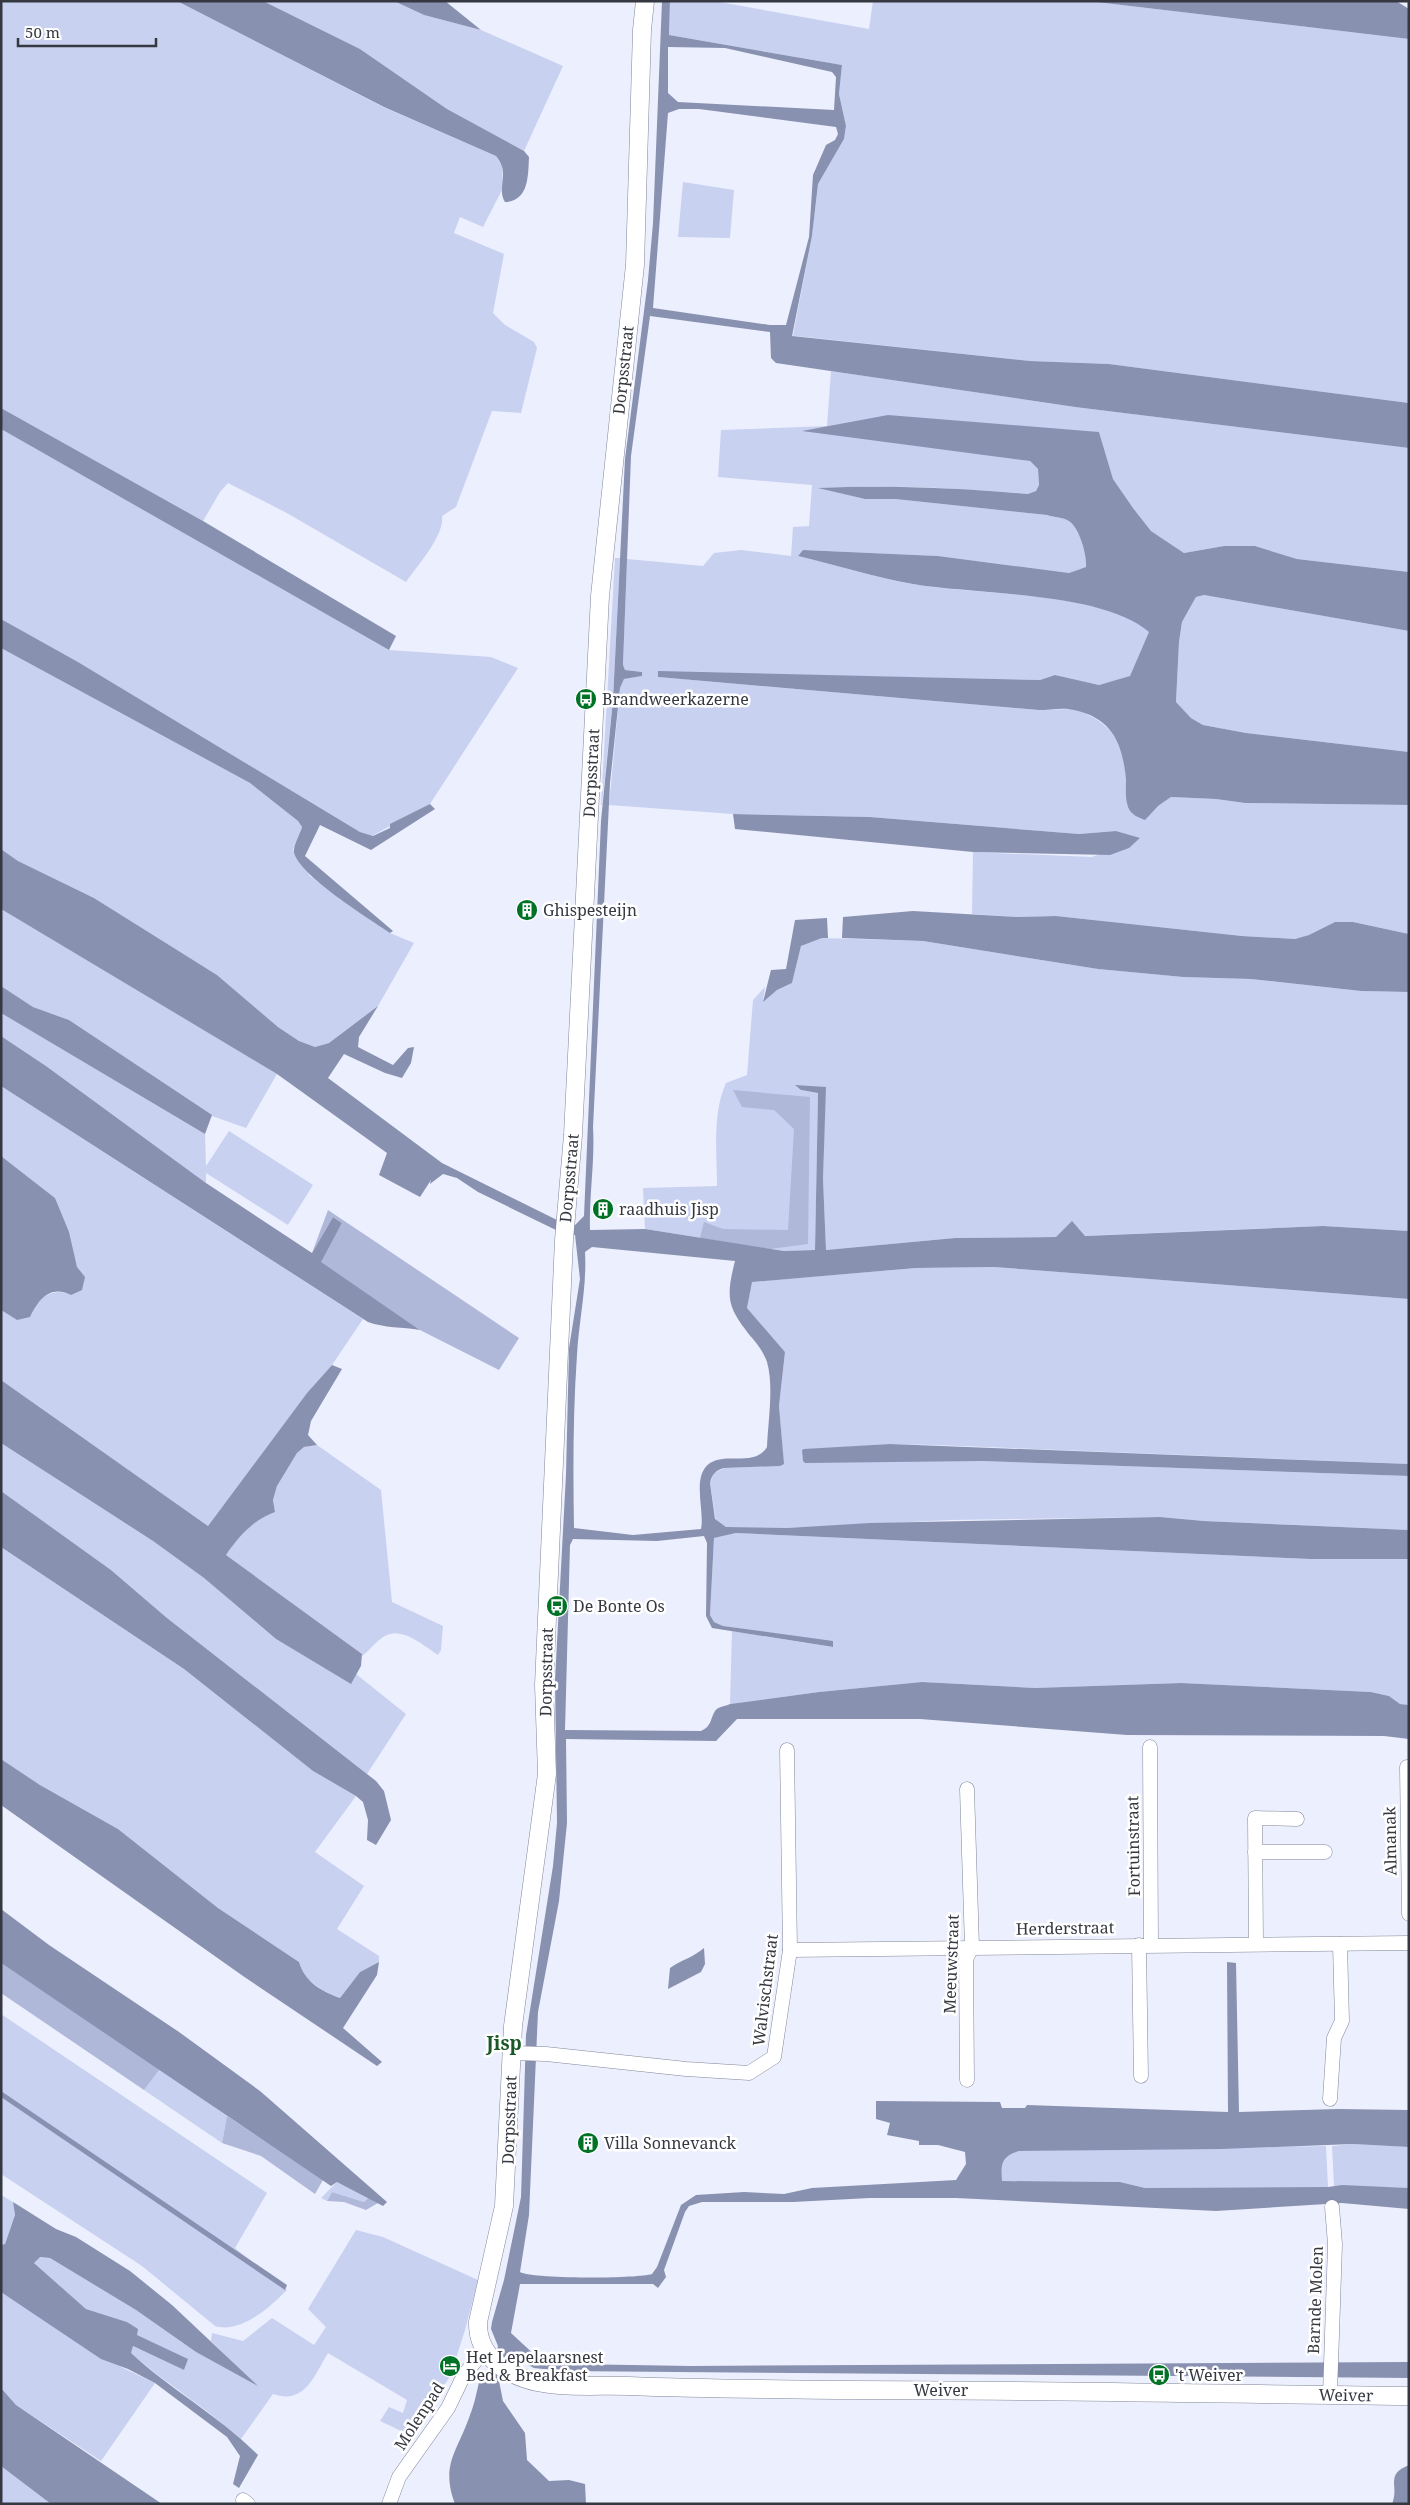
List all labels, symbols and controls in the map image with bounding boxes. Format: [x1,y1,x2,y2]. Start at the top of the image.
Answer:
scale bar [18,15,155,47]
text: 50 m [25,22,60,42]
street label: Dorpsstraat [607,324,639,415]
bus stop icon: Brandweerkazerne [574,687,598,711]
place label: Brandweerkazerne [602,688,749,710]
street label: Dorpsstraat [578,728,604,818]
building icon: Ghispesteijn [515,898,539,922]
place label: Ghispesteijn [543,899,637,921]
street label: Dorpsstraat [554,1132,584,1223]
building icon: raadhuis Jisp [591,1197,615,1221]
place label: raadhuis Jisp [619,1198,719,1220]
bus stop icon: De Bonte Os [545,1594,569,1618]
place label: De Bonte Os [573,1595,665,1617]
street label: Dorpsstraat [534,1627,558,1717]
street label: Fortuinstraat [1121,1795,1145,1896]
street label: Almanak [1378,1806,1402,1876]
street label: Meeuwstraat [938,1913,964,2014]
street label: Herderstraat [1016,1916,1115,1940]
street label: Walvischstraat [747,1932,783,2047]
district label: Jisp [485,2030,522,2056]
street label: Dorpsstraat [496,2075,522,2165]
building icon: Villa Sonnevanck [576,2131,600,2155]
place label: Villa Sonnevanck [604,2132,737,2154]
street label: Barnde Molen [1302,2246,1328,2354]
place label: Het Lepelaarsnest Bed & Breakfast [466,2346,604,2386]
hotel icon: Het Lepelaarsnest Bed & Breakfast [438,2354,462,2378]
bus stop icon: 't Weiver [1147,2363,1171,2387]
place label: 't Weiver [1175,2364,1244,2386]
street label: Molenpad [389,2378,449,2454]
street label: Weiver [914,2379,969,2401]
street label: Weiver [1318,2384,1374,2406]

